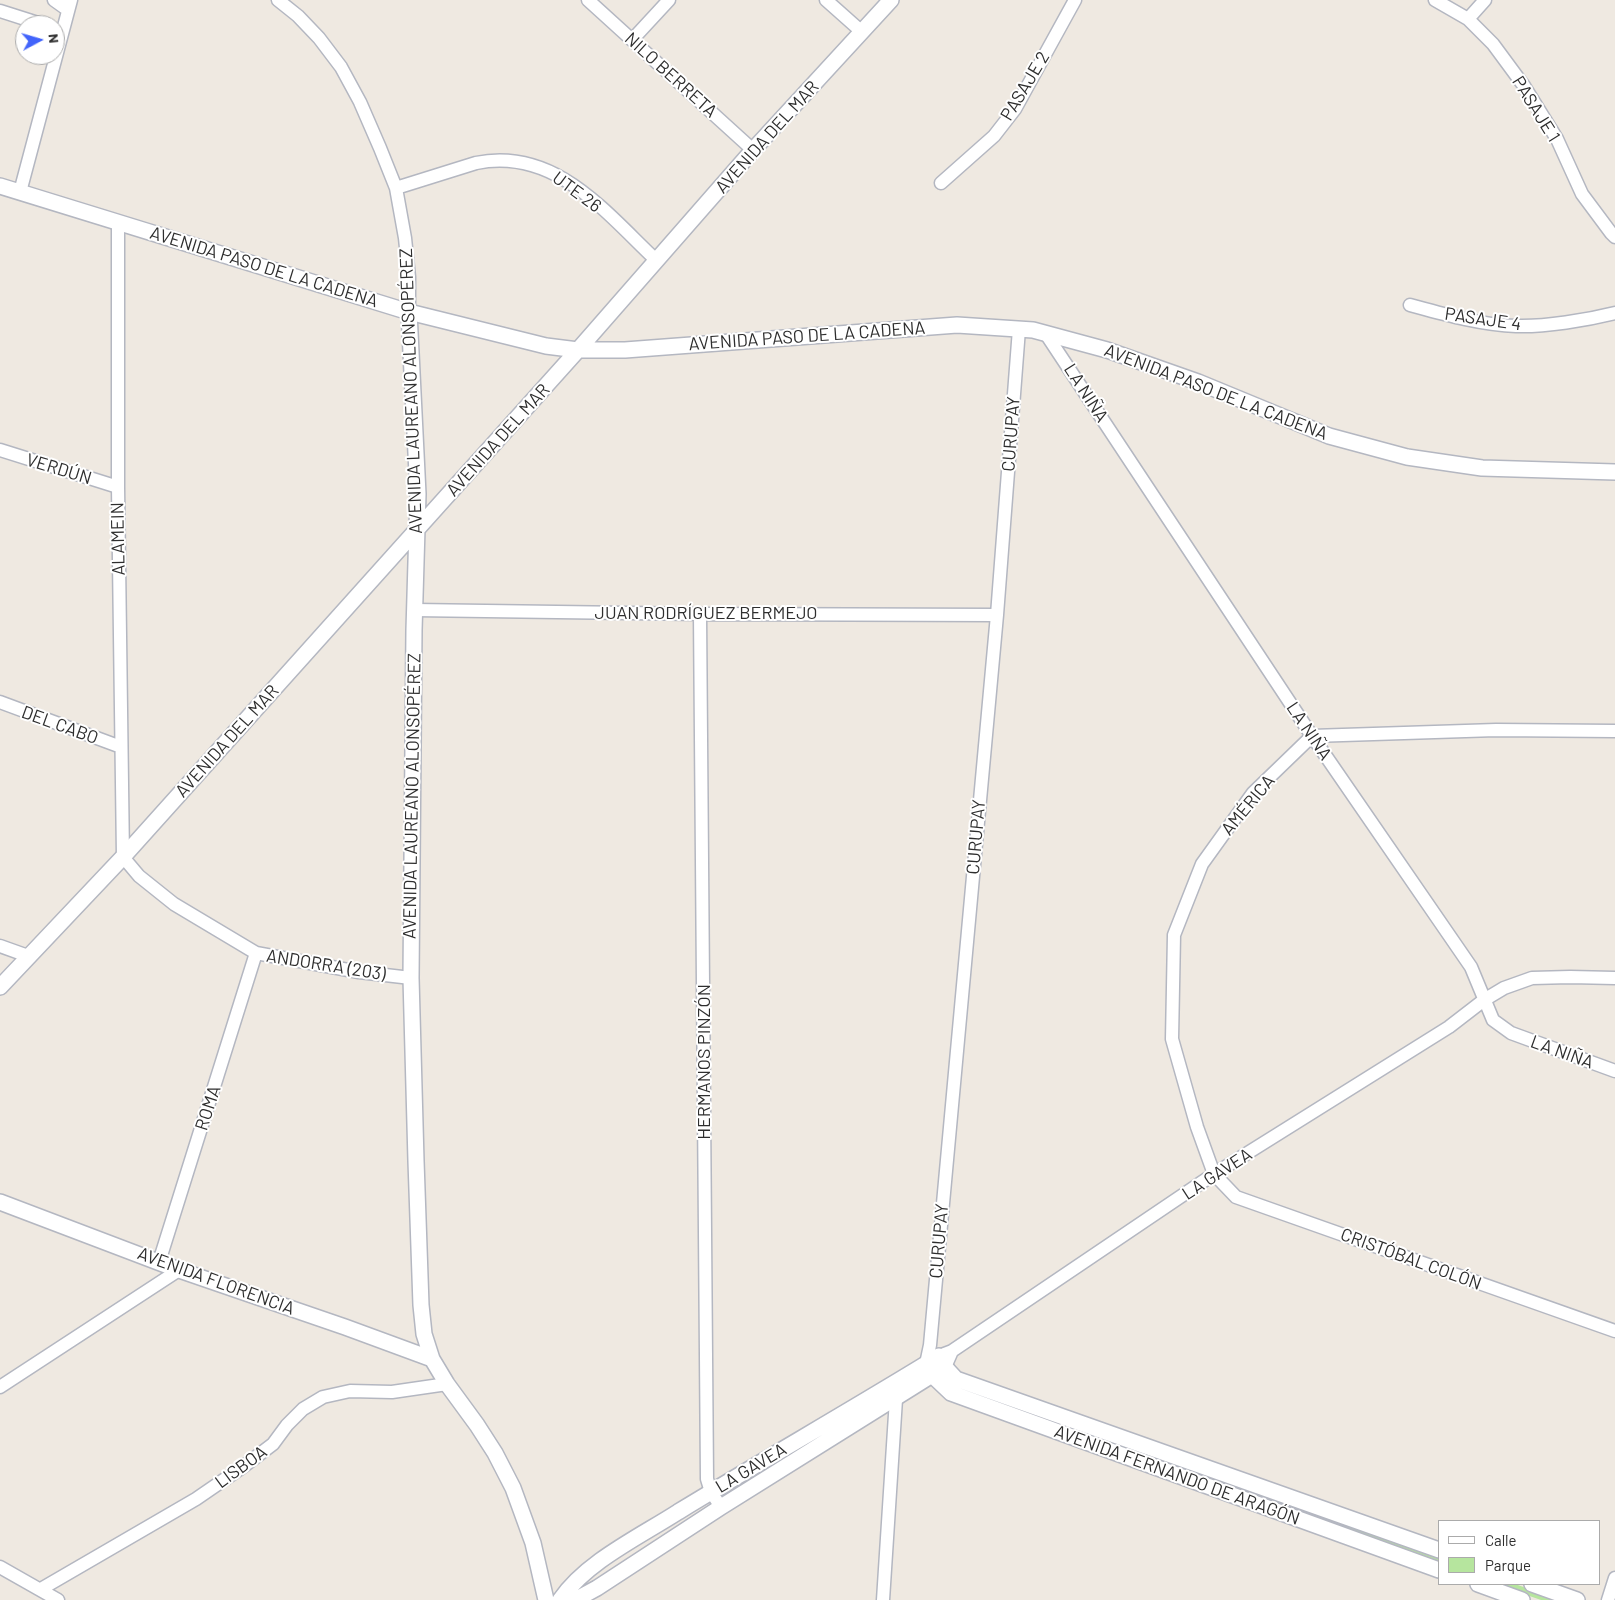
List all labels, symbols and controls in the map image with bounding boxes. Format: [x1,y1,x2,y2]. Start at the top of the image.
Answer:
north arrow [15,15,65,65]
street label: NILO BERRETA [620,28,722,122]
text: N [45,33,63,44]
street label: PASAJE 2 [996,48,1054,124]
street label: PASAJE 1 [1507,72,1565,146]
street label: AVENIDA DEL MAR [711,76,823,198]
street label: UTE 26 [548,167,606,217]
street label: AVENIDA PASO DE LA CADENA [147,222,381,312]
street label: AVENIDA LAUREANO ALONSOPÉREZ [395,248,427,534]
street label: PASAJE 4 [1443,303,1523,335]
street label: AVENIDA PASO DE LA CADENA [688,317,926,355]
street label: AVENIDA PASO DE LA CADENA [1101,339,1331,445]
street label: LA NIÑA [1059,360,1113,426]
street label: AVENIDA DEL MAR [442,379,554,501]
street label: CURUPAY [998,396,1024,472]
street label: VERDÚN [24,449,94,489]
street label: ALAMEIN [107,502,129,576]
street label: JUAN RODRÍGUEZ BERMEJO [595,602,817,624]
street label: AVENIDA LAUREANO ALONSOPÉREZ [399,653,425,939]
street label: AVENIDA DEL MAR [171,680,283,802]
street label: LA NIÑA [1282,698,1336,764]
street label: DEL CABO [19,701,101,749]
street label: AMÉRICA [1217,770,1279,840]
street label: CURUPAY [962,799,990,875]
street label: ANDORRA (203) [265,945,387,985]
street label: HERMANOS PINZÓN [693,984,715,1140]
street label: LA NIÑA [1528,1031,1596,1073]
street label: ROMA [191,1083,225,1133]
street label: LA GAVEA [1178,1143,1256,1205]
street label: CURUPAY [925,1203,953,1279]
street label: CRISTÓBAL COLÓN [1337,1223,1485,1295]
street label: AVENIDA FLORENCIA [135,1243,297,1319]
street label: AVENIDA FERNANDO DE ARAGÓN [1051,1420,1303,1530]
street label: LA GAVEA [712,1438,790,1498]
street label: LISBOA [211,1441,271,1493]
legend [1438,1520,1600,1585]
text: Calle [1485,1531,1517,1549]
text: Parque [1485,1556,1531,1574]

